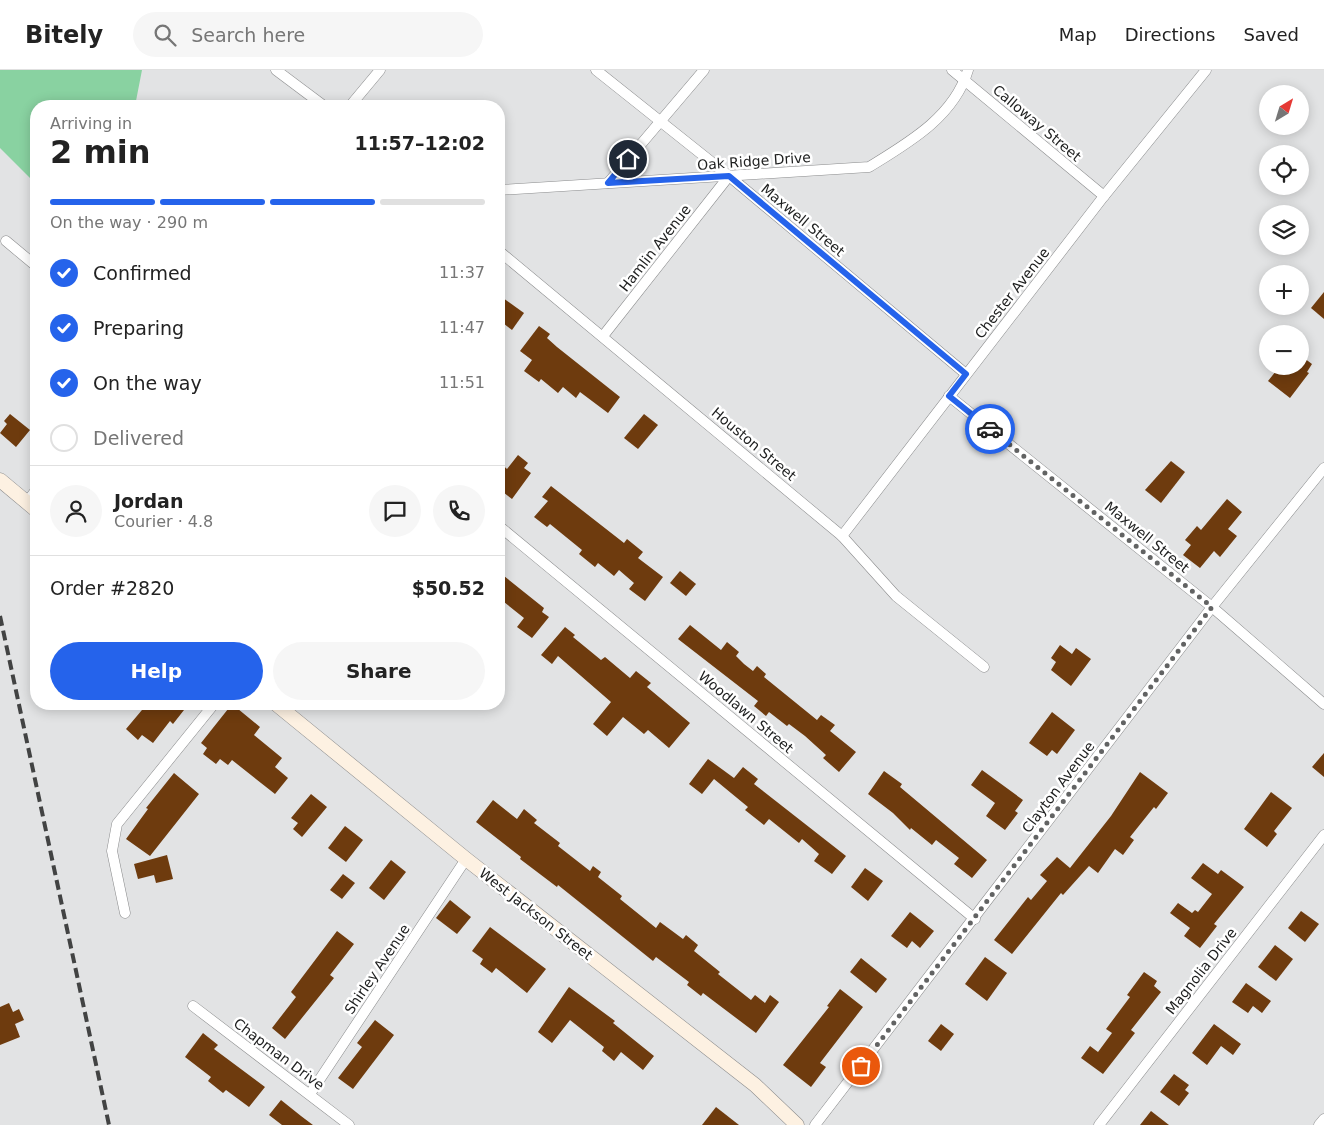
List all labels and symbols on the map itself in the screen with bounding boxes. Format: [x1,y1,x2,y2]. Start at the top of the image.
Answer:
street label: Calloway Street [990,82,1085,165]
north arrow [1259,85,1309,135]
pin [607,138,649,180]
street label: Oak Ridge Drive [697,149,811,173]
street label: Maxwell Street [758,181,848,260]
street label: Hamlin Avenue [616,201,694,295]
street label: Chester Avenue [972,244,1052,342]
street label: Houston Street [709,404,800,484]
courier [965,404,1015,454]
street label: Maxwell Street [1102,498,1193,576]
street label: Woodlawn Street [695,668,797,757]
street label: Clayton Avenue [1019,738,1097,836]
street label: West Jackson Street [476,865,596,963]
street label: Shirley Avenue [341,921,413,1017]
street label: Magnolia Drive [1162,925,1240,1017]
street label: Chapman Drive [231,1015,327,1093]
pin [840,1045,882,1087]

